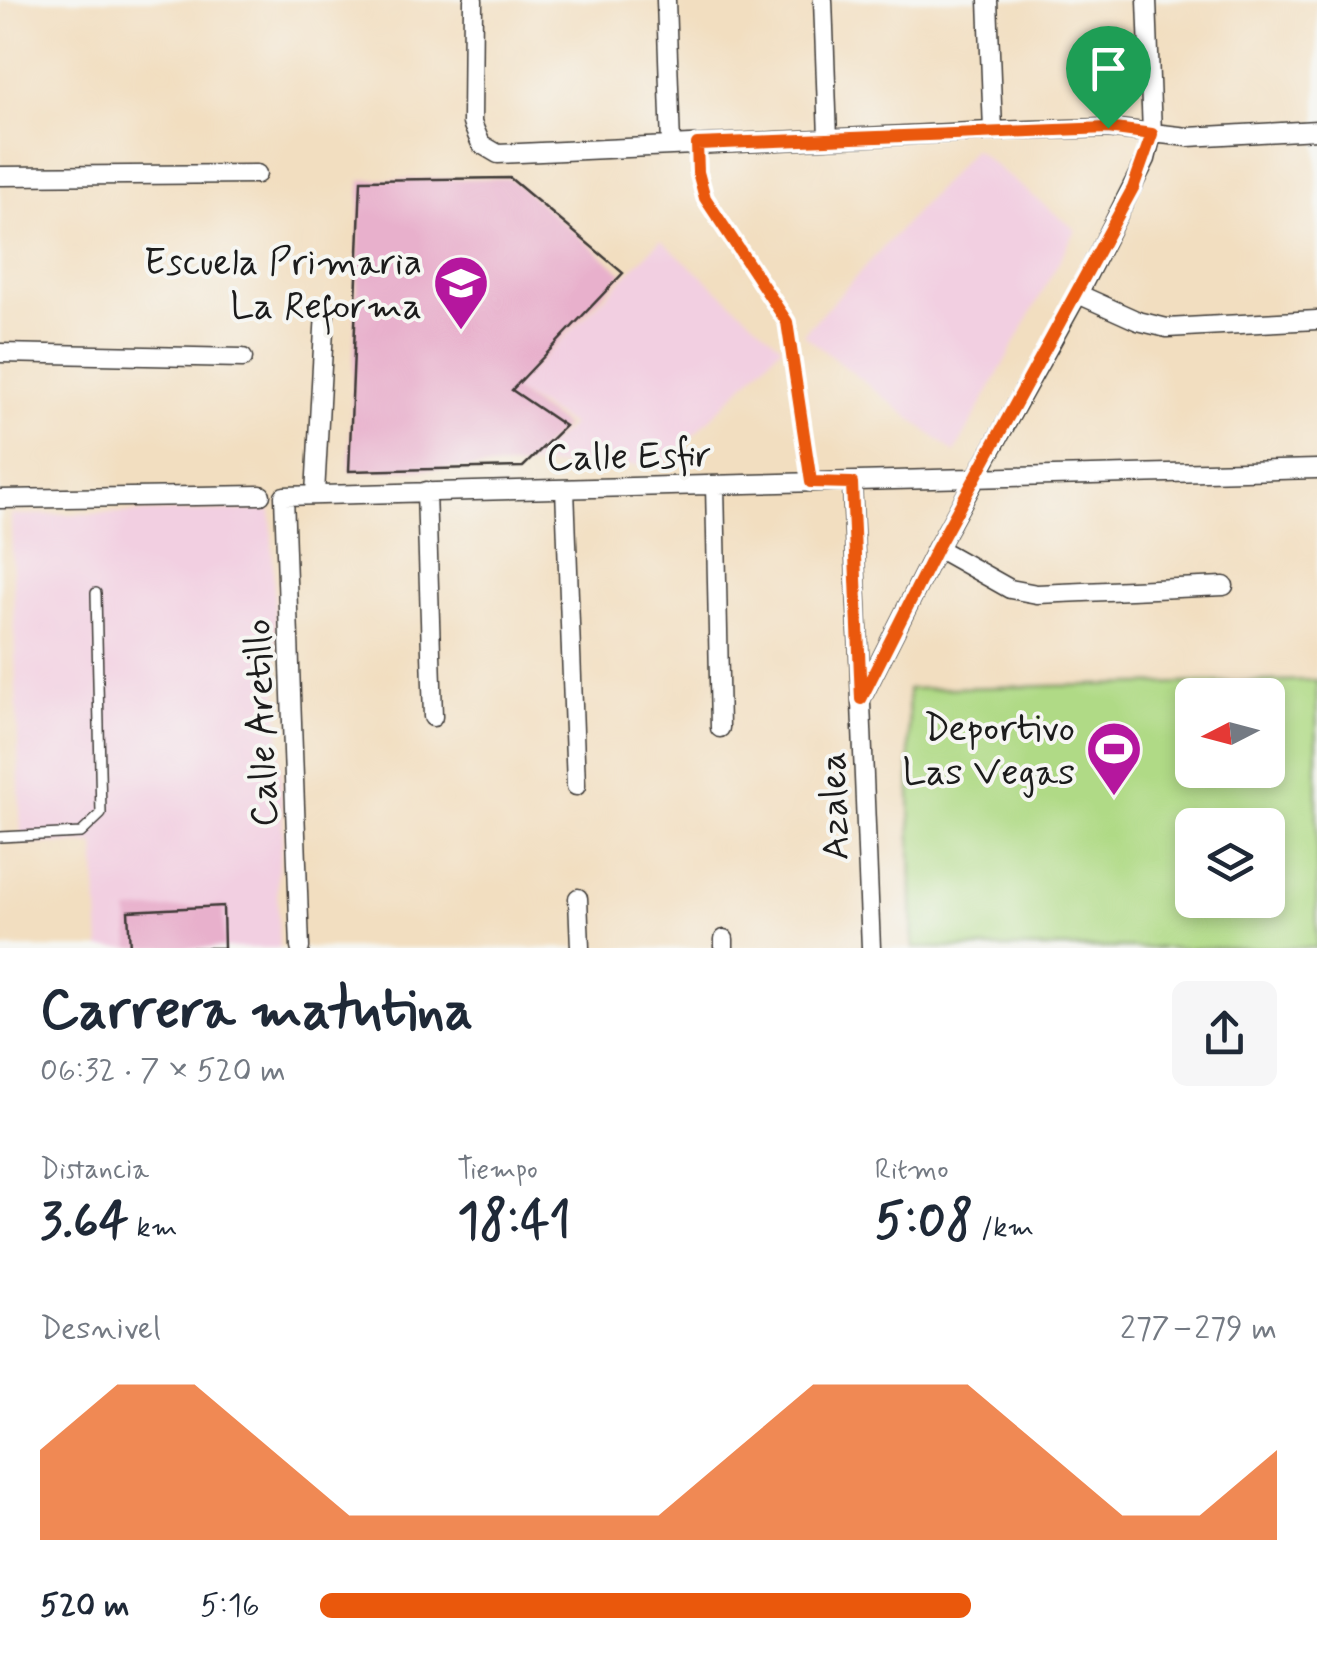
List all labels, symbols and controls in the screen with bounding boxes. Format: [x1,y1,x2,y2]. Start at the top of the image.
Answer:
pin [1066,26,1151,129]
icon: arrive [1081,41,1136,96]
place label: Escuela Primaria La Reforma [144,239,422,335]
school or university icon: Escuela Primaria La Reforma [431,253,491,332]
street label: Calle Esfir [546,432,712,483]
street label: Calle Aretillo [234,618,291,828]
north arrow [1175,678,1285,788]
map controls [1175,678,1285,918]
place label: Deportivo Las Vegas [903,705,1075,798]
sports icon: Deportivo Las Vegas [1084,719,1144,798]
street label: Azalea [809,751,862,861]
button: layers [1175,808,1285,918]
text: Carrera matutina [40,976,473,1048]
button: share [1172,981,1277,1086]
text: 06:32 · 7 × 520 m [40,1050,286,1092]
text: Distancia [40,1152,149,1189]
text: Tiempo [457,1152,538,1189]
text: Ritmo [875,1152,949,1189]
text: 3.64 [40,1189,129,1255]
text: 18:41 [457,1189,571,1255]
text: 5:08 [875,1189,973,1255]
text: km [129,1210,177,1247]
text: /km [973,1210,1034,1247]
text: Desnivel [40,1308,161,1350]
text: 277–279 m [1120,1308,1277,1350]
text: 520 m [40,1585,129,1627]
text: 5:16 [200,1585,260,1627]

